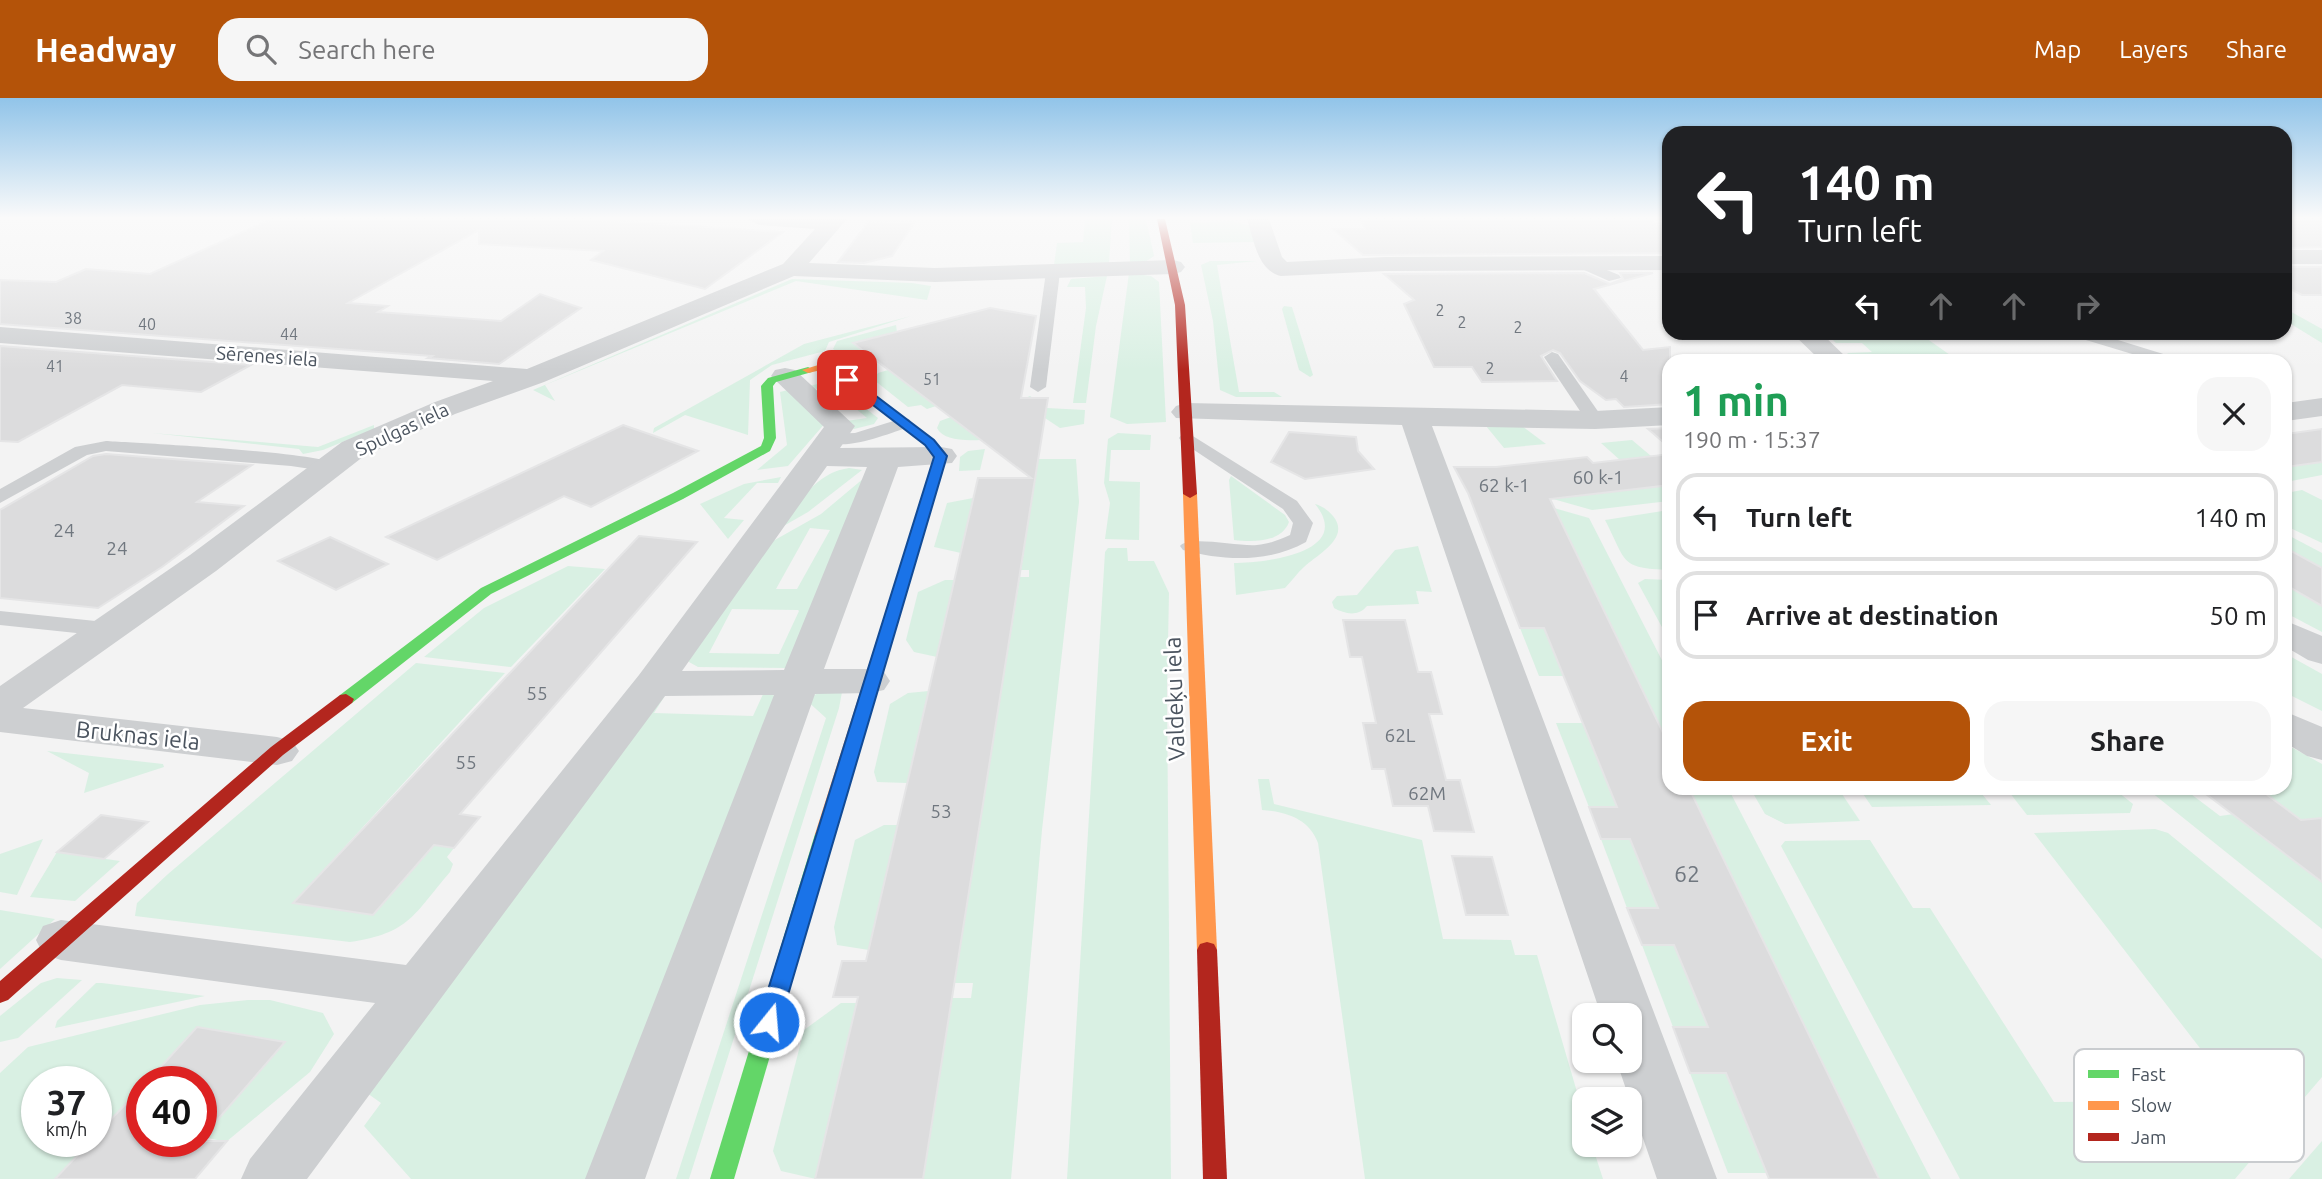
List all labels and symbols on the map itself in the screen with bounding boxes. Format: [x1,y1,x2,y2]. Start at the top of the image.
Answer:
house number: 2 [1435,301,1445,319]
house number: 38 [64,309,82,327]
house number: 2 [1457,313,1467,331]
house number: 40 [138,315,156,333]
house number: 2 [1513,318,1523,336]
house number: 44 [280,325,298,343]
street label: Sērenes iela [215,341,319,371]
pin [817,350,877,410]
house number: 41 [46,357,64,375]
house number: 2 [1485,359,1495,377]
house number: 4 [1619,367,1629,385]
house number: 51 [923,370,941,388]
street label: Spulgas iela [352,398,452,460]
house number: 60 k-1 [1572,466,1624,488]
house number: 62 k-1 [1478,474,1530,496]
house number: 24 [53,519,75,541]
house number: 24 [106,537,128,559]
street label: Valdeķu iela [1159,636,1189,762]
house number: 55 [526,682,548,704]
street label: Bruknas iela [75,716,201,754]
house number: 62L [1384,724,1416,746]
house number: 55 [455,751,477,773]
house number: 62M [1408,782,1446,804]
house number: 53 [930,800,952,822]
house number: 62 [1674,861,1700,886]
position arrow [732,985,806,1059]
legend [2074,1049,2304,1162]
text: Fast [2131,1063,2166,1085]
speed limit sign: 40 [126,1066,217,1157]
text: Slow [2131,1094,2172,1116]
text: Jam [2131,1126,2167,1148]

